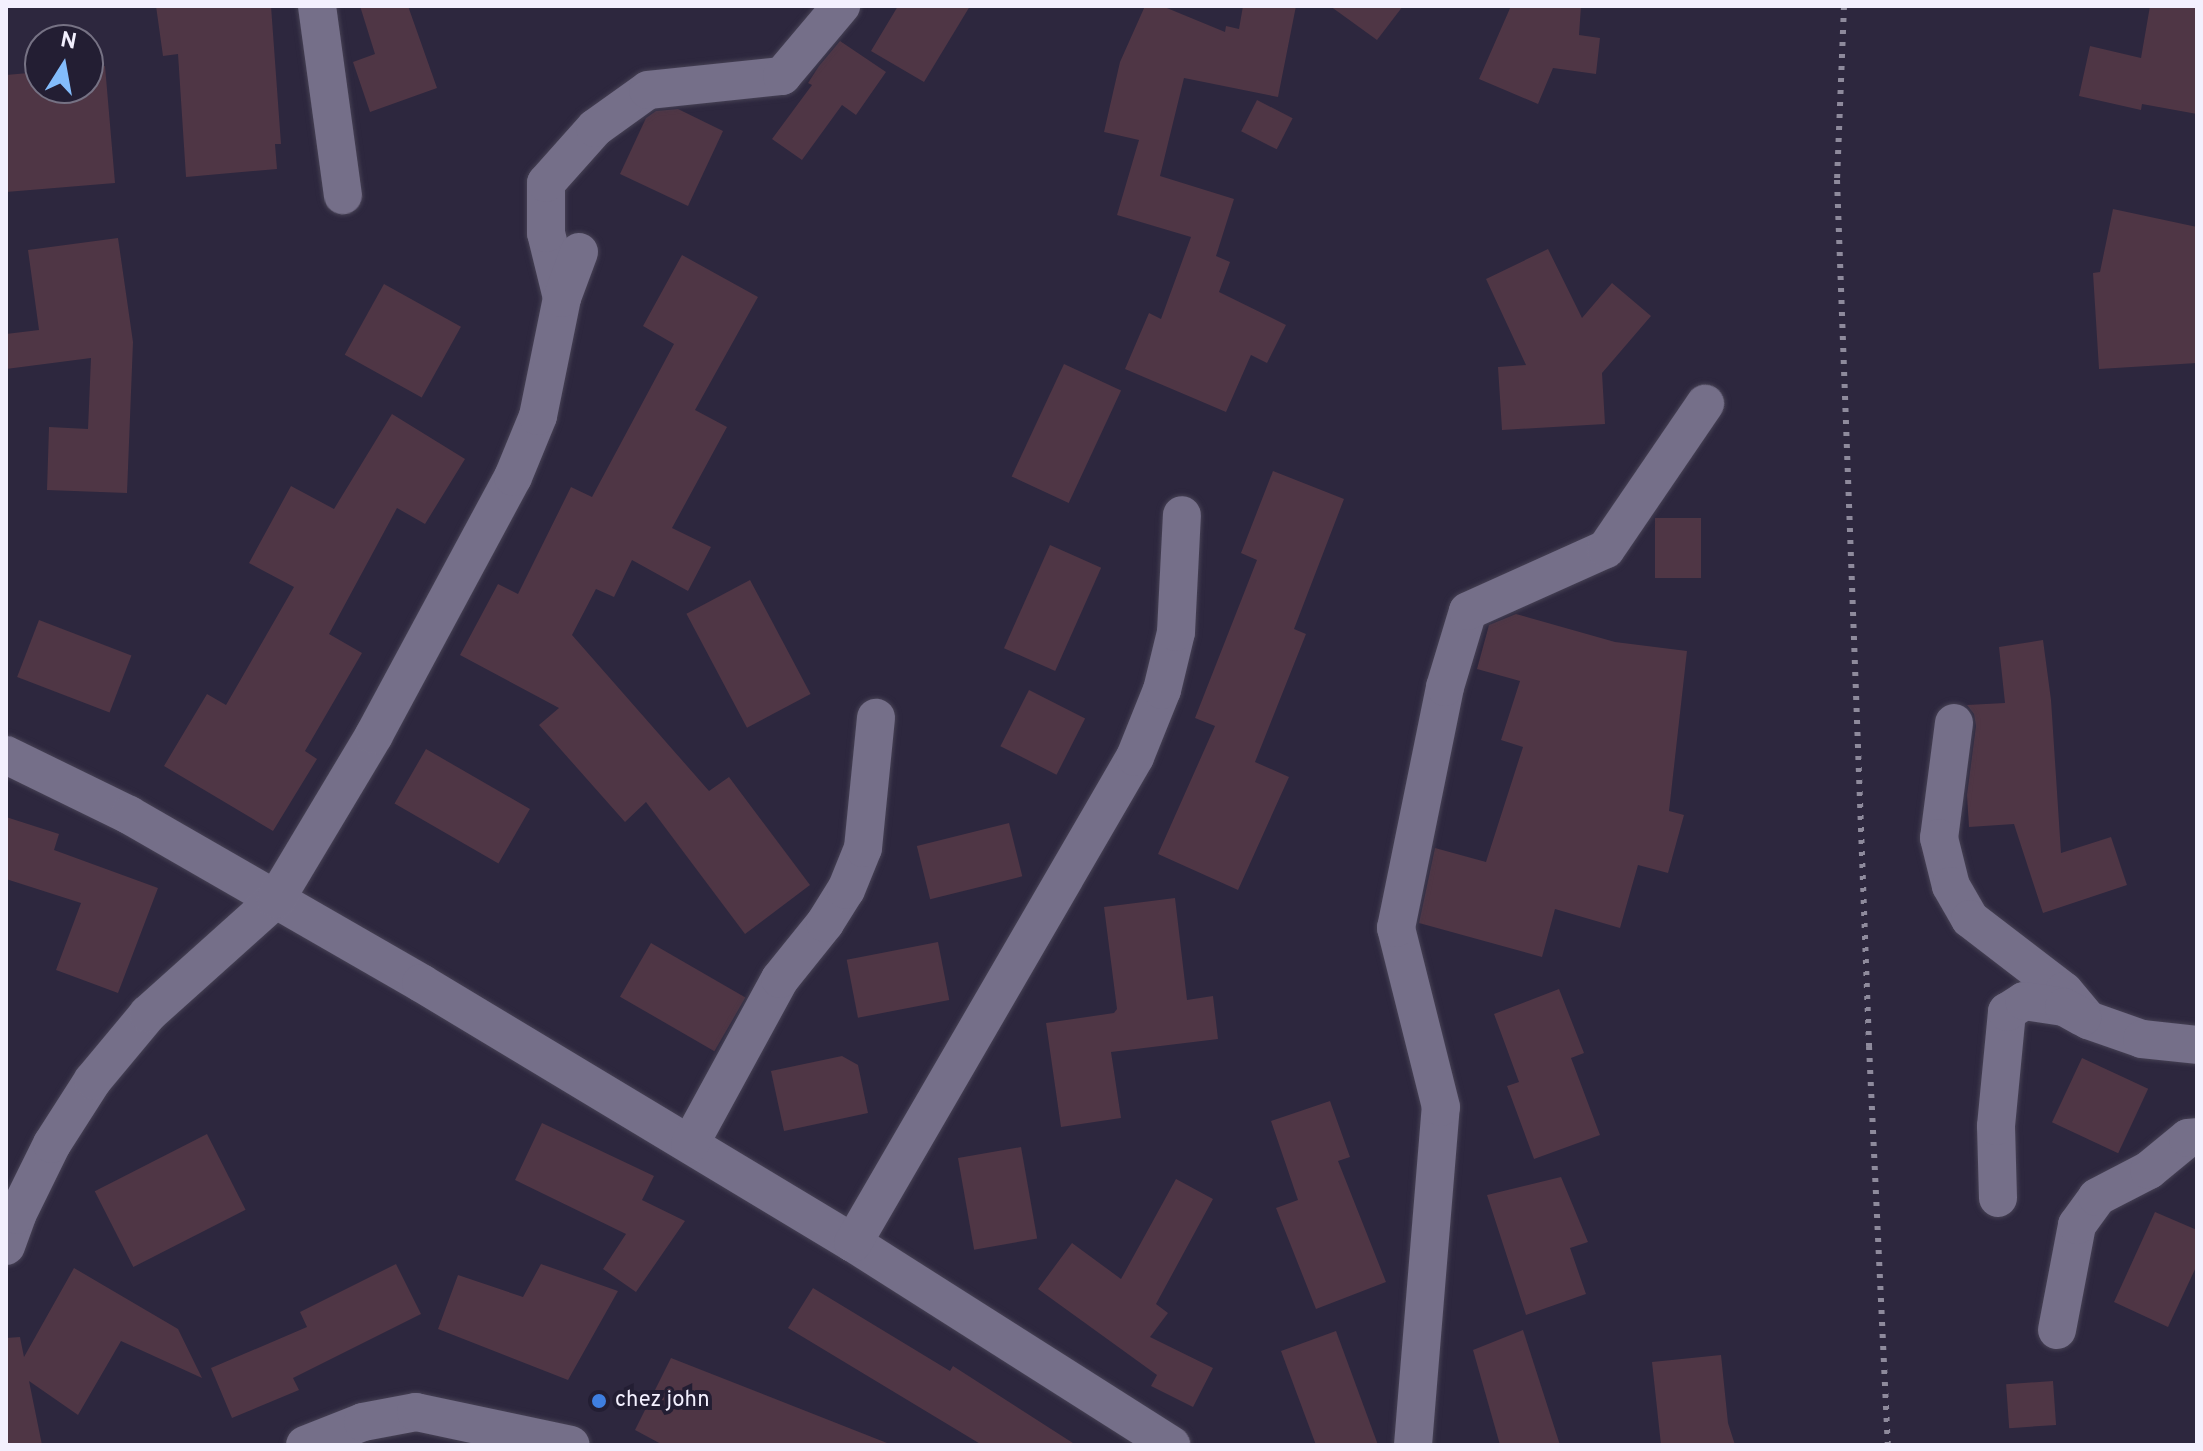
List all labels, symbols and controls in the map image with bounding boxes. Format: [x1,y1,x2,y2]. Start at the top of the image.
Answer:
north arrow [24,24,104,104]
text: N [58,27,79,57]
place label: chez john [615,1388,710,1414]
marker: chez john [590,1392,608,1410]

